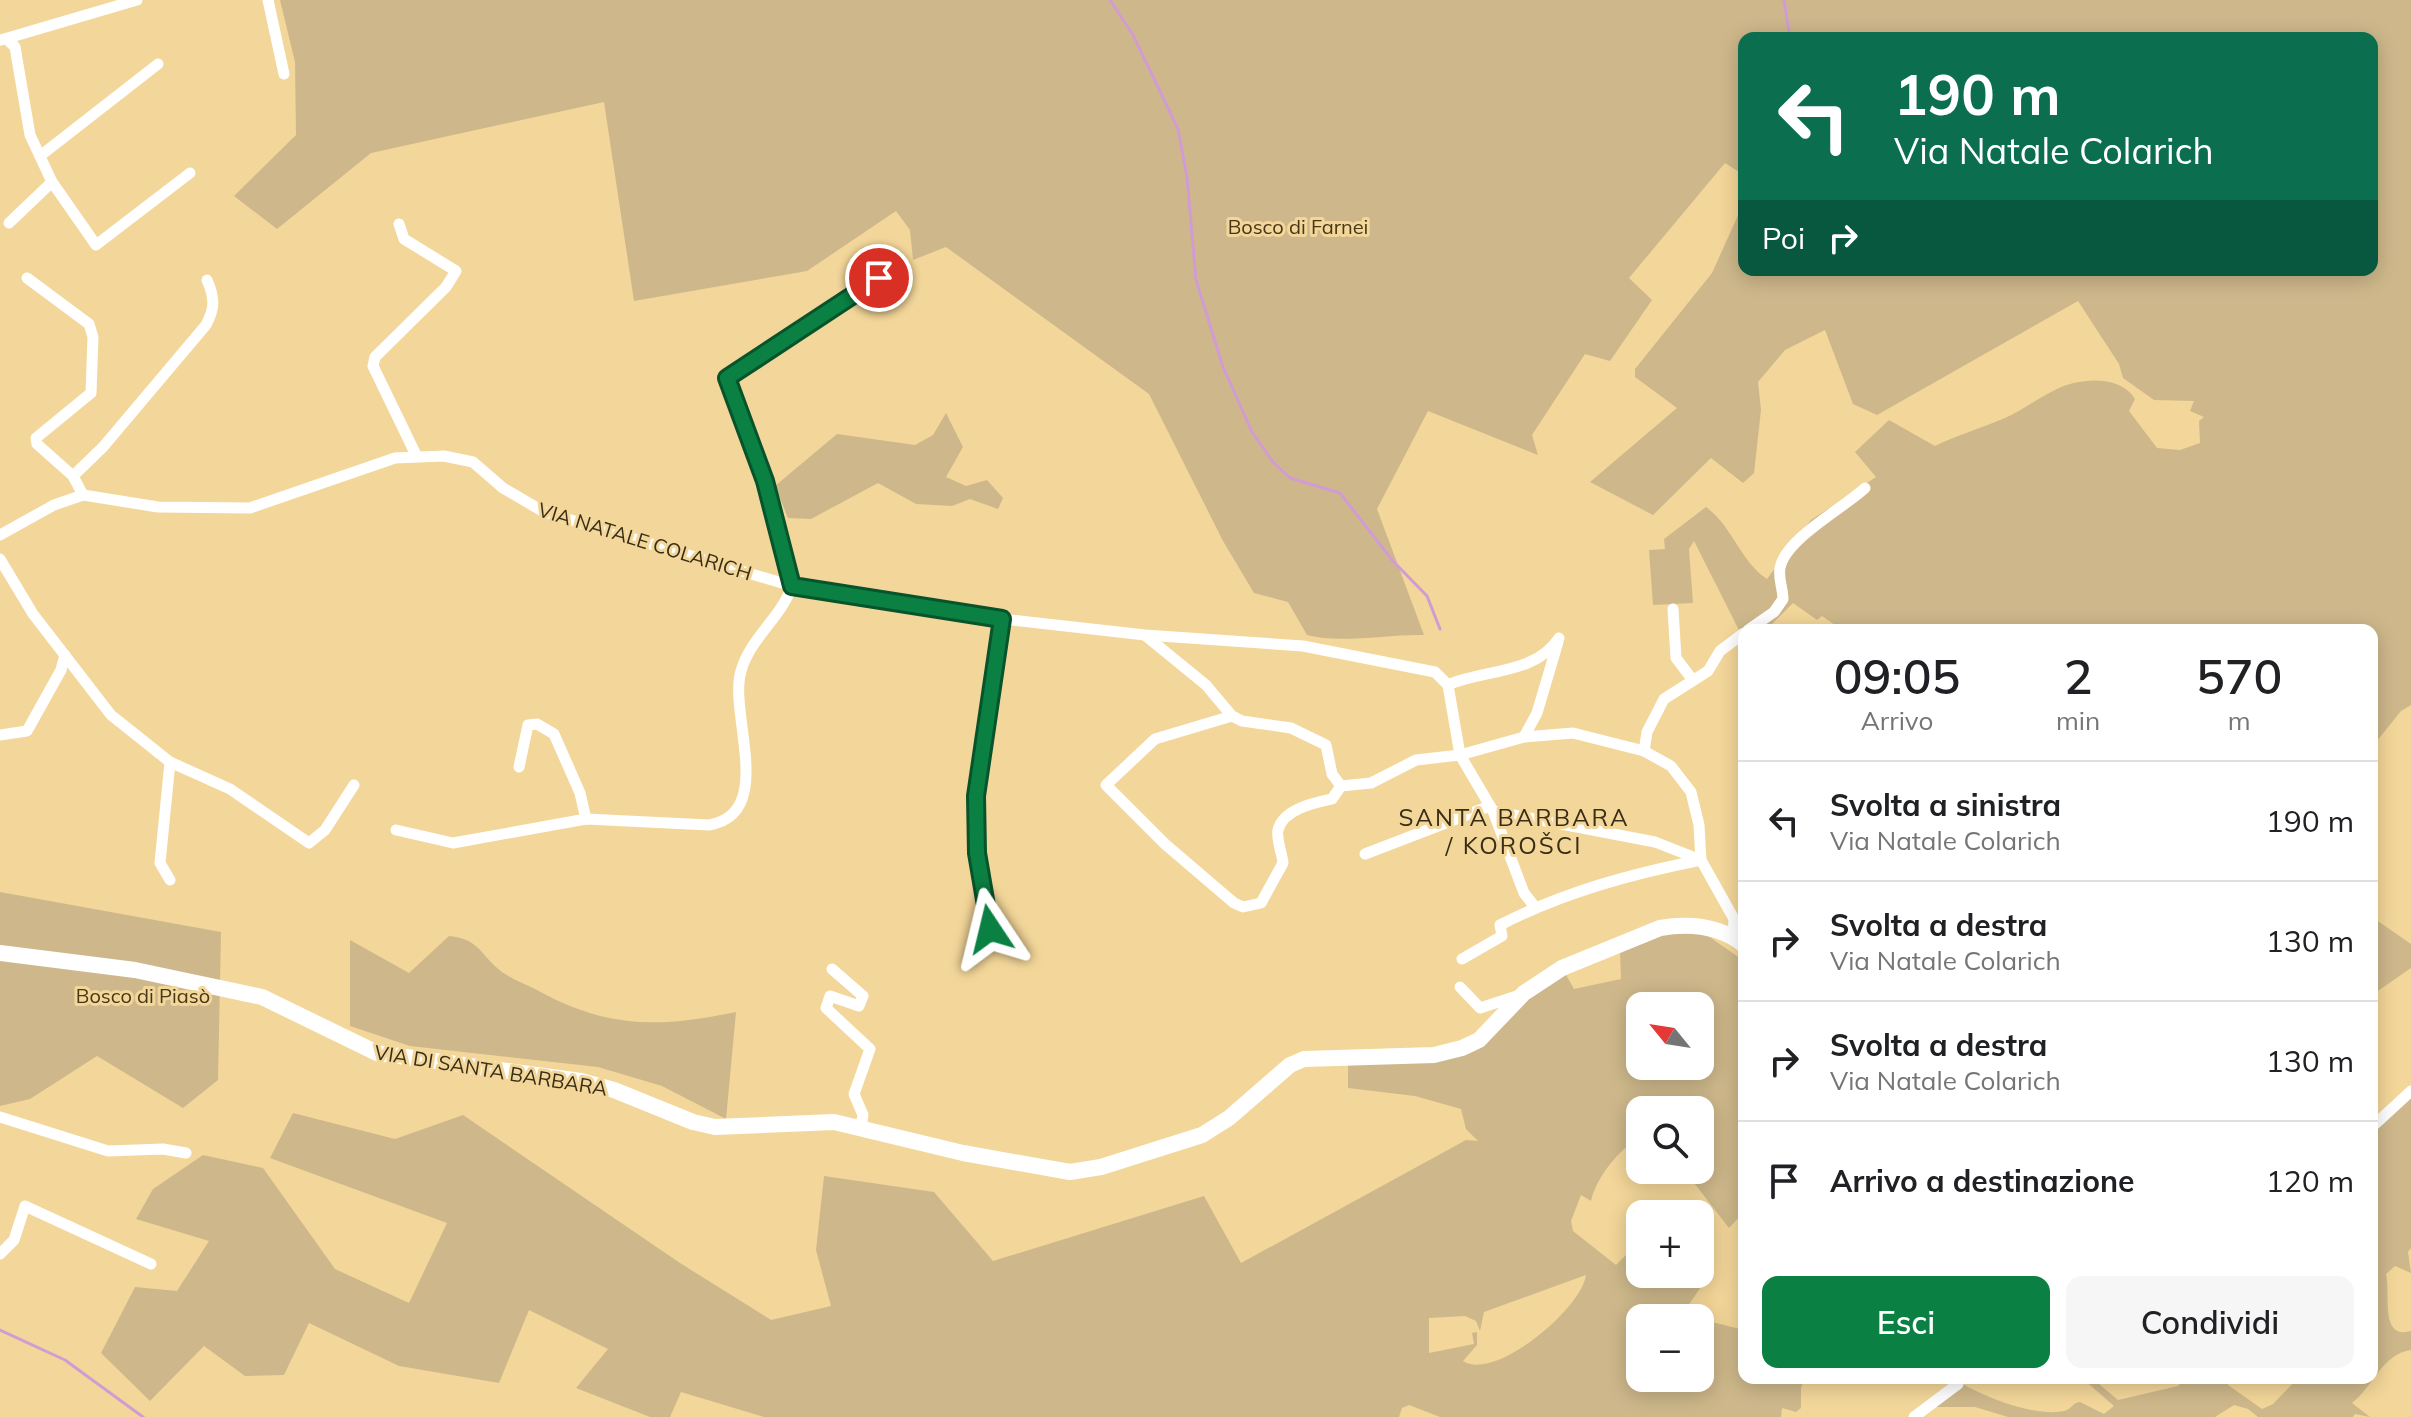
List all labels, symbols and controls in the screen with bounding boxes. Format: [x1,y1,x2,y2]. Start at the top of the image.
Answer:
text: 190 m [1894,59,2061,129]
icon: left [1762,64,1866,168]
text: Via Natale Colarich [1894,128,2214,173]
park label: Bosco di Farnei [1228,214,1368,239]
icon: right [1821,216,1865,260]
text: Poi [1762,219,1805,257]
pin [845,244,913,312]
icon: arrive [857,256,901,300]
street label: VIA NATALE COLARICH [535,497,755,585]
text: 09:05 [1834,646,1960,706]
text: 2 [2064,646,2092,706]
text: 570 [2196,646,2282,706]
text: Arrivo [1861,704,1933,737]
text: min [2056,704,2100,737]
text: m [2228,704,2251,737]
text: Svolta a sinistra [1830,786,2061,824]
icon: left [1762,799,1806,843]
district label: SANTA BARBARA / KOROŠCI [1398,802,1630,860]
text: 190 m [2266,802,2354,840]
text: Via Natale Colarich [1830,824,2061,857]
position arrow [948,887,1032,971]
text: Svolta a destra [1830,906,2047,944]
icon: right [1762,919,1806,963]
text: 130 m [2266,922,2354,960]
text: Via Natale Colarich [1830,944,2061,977]
park label: Bosco di Piasò [76,983,210,1008]
north arrow [1626,992,1714,1080]
map controls [1626,992,1714,1392]
text: Svolta a destra [1830,1026,2047,1064]
street label: VIA DI SANTA BARBARA [373,1039,609,1101]
icon: right [1762,1039,1806,1083]
text: 130 m [2266,1042,2354,1080]
text: Via Natale Colarich [1830,1064,2061,1097]
button: search [1626,1096,1714,1184]
icon: arrive [1762,1159,1806,1203]
text: Arrivo a destinazione [1830,1162,2134,1200]
text: 120 m [2266,1162,2354,1200]
button: + [1626,1200,1714,1288]
button: Esci [1762,1276,2050,1368]
button: Condividi [2066,1276,2354,1368]
button: − [1626,1304,1714,1392]

